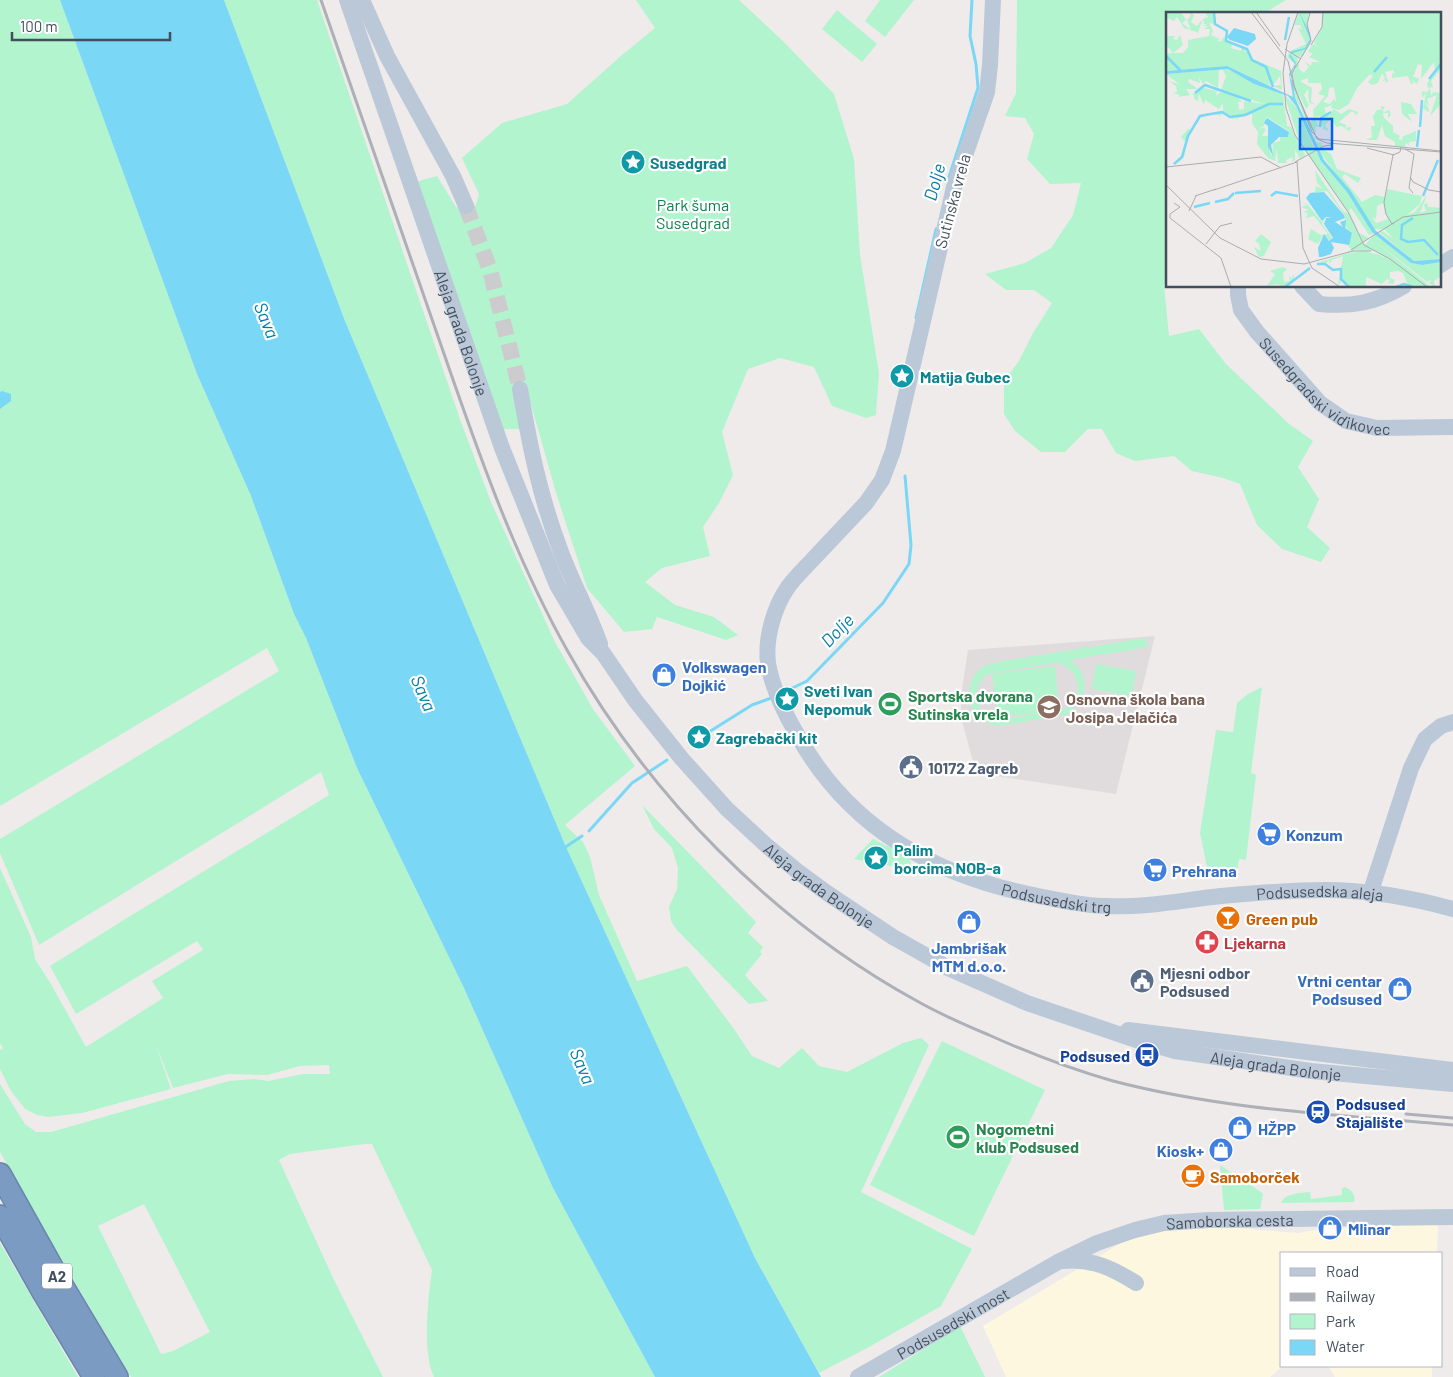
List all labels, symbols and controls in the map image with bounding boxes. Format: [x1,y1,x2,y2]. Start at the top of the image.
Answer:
scale bar [12,10,170,42]
inset map [1166,12,1440,288]
text: 100 m [20,17,58,35]
place icon: Susedgrad [620,149,646,175]
street label: Sutinska vrela [930,152,974,250]
place label: Susedgrad [650,153,727,172]
water label: Dolje [918,161,950,203]
park label: Park šuma Susedgrad [656,195,730,232]
street label: Aleja grada Bolonje [431,267,493,398]
water label: Sava [250,299,284,341]
street label: Susedgradski vidikovec [1256,333,1390,438]
place icon: Matija Gubec [889,363,915,389]
place label: Matija Gubec [920,367,1011,386]
water label: Dolje [816,609,858,651]
place label: Volkswagen Dojkić [682,657,767,694]
shop icon: Volkswagen Dojkić [651,662,677,688]
water label: Sava [407,672,441,714]
place label: Sveti Ivan Nepomuk [804,681,873,718]
place icon: Sveti Ivan Nepomuk [774,686,800,712]
place label: Sportska dvorana Sutinska vrela [908,686,1033,723]
place label: Osnovna škola bana Josipa Jelačića [1066,689,1205,726]
sports icon: Sportska dvorana Sutinska vrela [877,691,903,717]
school or university icon: Osnovna škola bana Josipa Jelačića [1036,694,1062,720]
place icon: Zagrebački kit [686,724,712,750]
place label: Zagrebački kit [716,728,818,747]
public building icon: 10172 Zagreb [898,754,924,780]
place label: 10172 Zagreb [928,758,1018,777]
supermarket icon: Konzum [1256,821,1282,847]
place label: Konzum [1286,825,1343,844]
street label: Aleja grada Bolonje [761,838,878,932]
place label: Palim borcima NOB-a [894,840,1001,877]
place icon: Palim borcima NOB-a [863,845,889,871]
supermarket icon: Prehrana [1142,857,1168,883]
place label: Prehrana [1172,861,1237,880]
street label: Podsusedski trg [1000,879,1112,916]
street label: Podsusedska aleja [1256,880,1385,904]
bar icon: Green pub [1215,905,1241,931]
shop icon: Jambrišak MTM d.o.o. [956,909,982,935]
place label: Green pub [1246,909,1318,928]
pharmacy icon: Ljekarna [1194,929,1220,955]
place label: Ljekarna [1224,933,1286,952]
place label: Jambrišak MTM d.o.o. [931,938,1007,975]
place label: Mjesni odbor Podsused [1160,963,1250,1000]
public building icon: Mjesni odbor Podsused [1129,968,1155,994]
place label: Vrtni centar Podsused [1297,971,1382,1008]
shop icon: Vrtni centar Podsused [1387,976,1413,1002]
bus stop icon: Podsused [1134,1042,1160,1068]
water label: Sava [566,1045,600,1087]
place label: Podsused [1060,1046,1130,1065]
street label: Aleja grada Bolonje [1209,1047,1342,1083]
place label: Podsused Stajalište [1336,1094,1406,1131]
station icon: Podsused Stajalište [1305,1099,1331,1125]
shop icon: HŽPP [1227,1115,1253,1141]
place label: Nogometni klub Podsused [976,1119,1079,1156]
place label: HŽPP [1258,1119,1297,1138]
sports icon: Nogometni klub Podsused [945,1124,971,1150]
shop icon: Kiosk+ [1208,1137,1234,1163]
place label: Kiosk+ [1157,1141,1204,1160]
cafe icon: Samoborček [1180,1163,1206,1189]
place label: Samoborček [1210,1167,1300,1186]
street label: Samoborska cesta [1165,1209,1294,1232]
shop icon: Mlinar [1317,1215,1343,1241]
place label: Mlinar [1348,1219,1391,1238]
legend [1280,1252,1443,1367]
text: Road [1326,1262,1359,1280]
road number: A2 [42,1264,72,1288]
street label: Podsusedski most [893,1283,1012,1362]
text: Railway [1326,1287,1375,1305]
text: Park [1326,1312,1356,1330]
text: Water [1326,1337,1365,1355]

